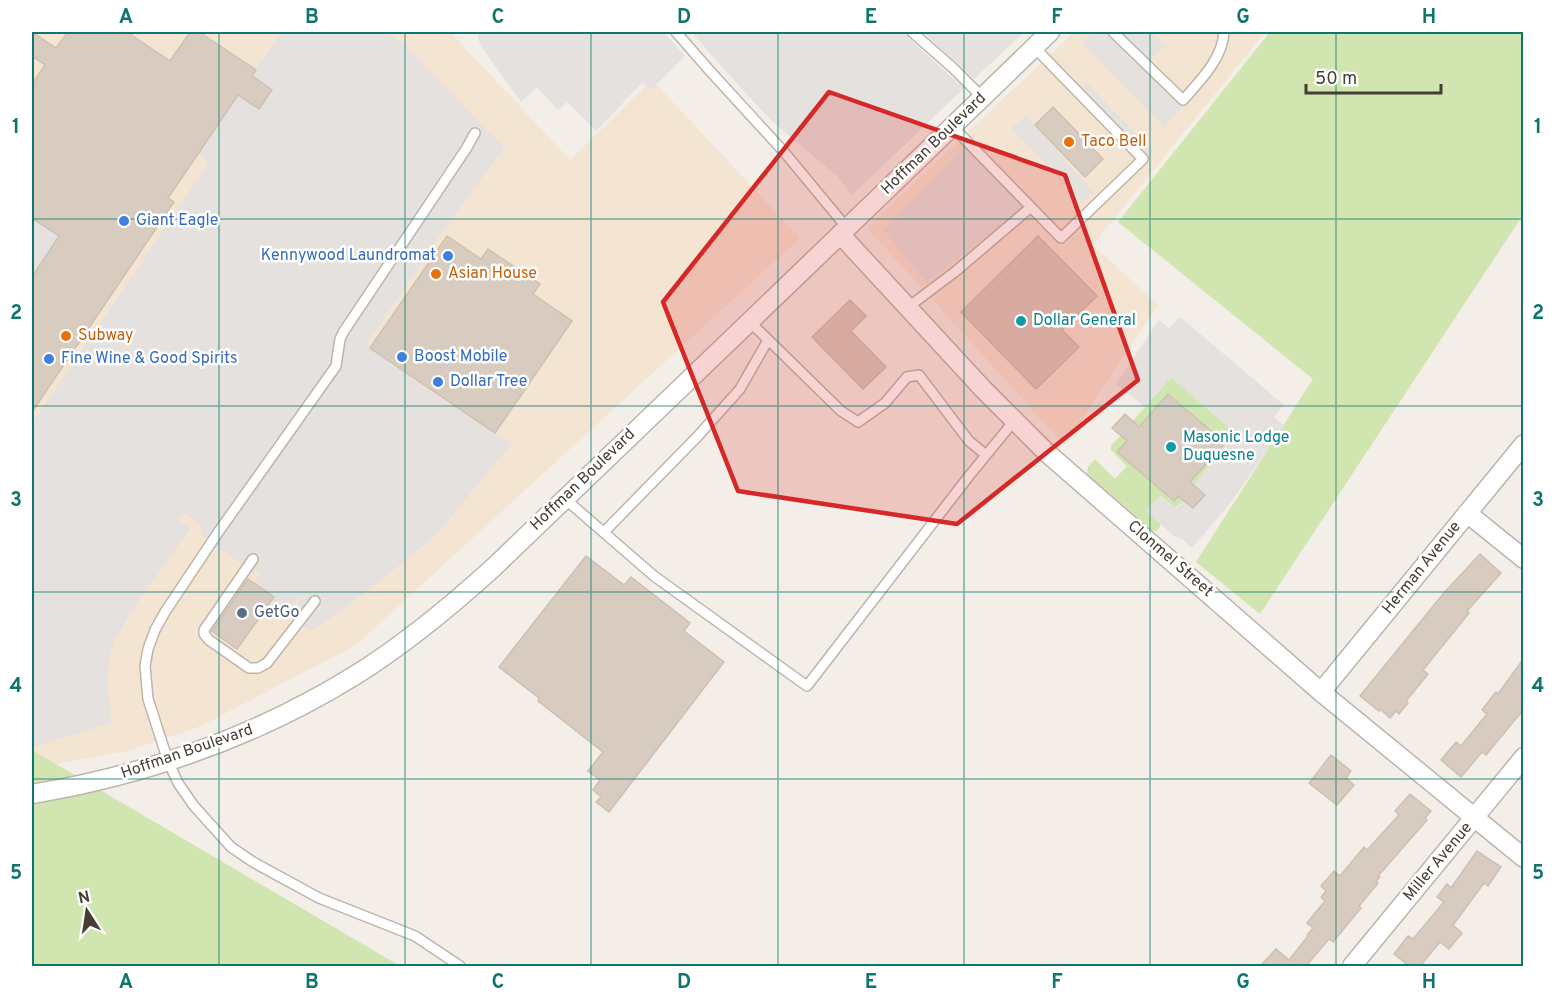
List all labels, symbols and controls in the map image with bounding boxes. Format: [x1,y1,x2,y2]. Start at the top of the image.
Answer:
text: A [119,5,133,31]
text: B [305,5,319,31]
text: C [492,5,504,31]
text: D [677,5,691,31]
text: E [865,5,877,31]
text: F [1051,5,1063,31]
text: G [1236,5,1250,31]
text: H [1422,5,1436,31]
scale bar [1306,57,1441,95]
text: 50 m [1315,68,1357,91]
street label: Hoffman Boulevard [877,89,991,199]
text: 1 [12,115,20,141]
text: 1 [1534,115,1542,141]
place label: Taco Bell [1081,132,1146,152]
marker: Taco Bell [1062,135,1076,149]
place label: Giant Eagle [136,211,218,231]
marker: Giant Eagle [117,214,131,228]
place label: Kennywood Laundromat [261,246,436,266]
marker: Kennywood Laundromat [441,249,455,263]
place label: Asian House [448,264,537,284]
marker: Asian House [429,267,443,281]
text: 2 [10,301,22,327]
text: 2 [1532,301,1544,327]
place label: Dollar General [1033,311,1136,331]
marker: Dollar General [1014,314,1028,328]
place label: Subway [78,326,134,346]
marker: Subway [59,329,73,343]
place label: Boost Mobile [414,347,507,367]
place label: Fine Wine & Good Spirits [61,349,238,369]
marker: Boost Mobile [395,350,409,364]
marker: Fine Wine & Good Spirits [42,352,56,366]
place label: Dollar Tree [450,372,527,392]
marker: Dollar Tree [431,375,445,389]
street label: Hoffman Boulevard [526,425,640,535]
place label: Masonic Lodge Duquesne [1183,428,1289,466]
marker: Masonic Lodge Duquesne [1164,440,1178,454]
text: 3 [10,488,22,514]
text: 3 [1532,488,1544,514]
street label: Clonmel Street [1123,516,1217,602]
street label: Herman Avenue [1378,517,1466,619]
place label: GetGo [254,603,300,623]
marker: GetGo [235,606,249,620]
text: 4 [10,674,22,700]
text: 4 [1532,674,1544,700]
street label: Hoffman Boulevard [118,720,256,784]
street label: Miller Avenue [1399,818,1477,906]
text: 5 [10,861,22,887]
text: 5 [1532,861,1544,887]
north arrow [57,881,117,941]
text: N [77,887,92,909]
text: A [119,970,133,996]
text: B [305,970,319,996]
text: C [492,970,504,996]
text: D [677,970,691,996]
text: E [865,970,877,996]
text: F [1051,970,1063,996]
text: G [1236,970,1250,996]
text: H [1422,970,1436,996]

